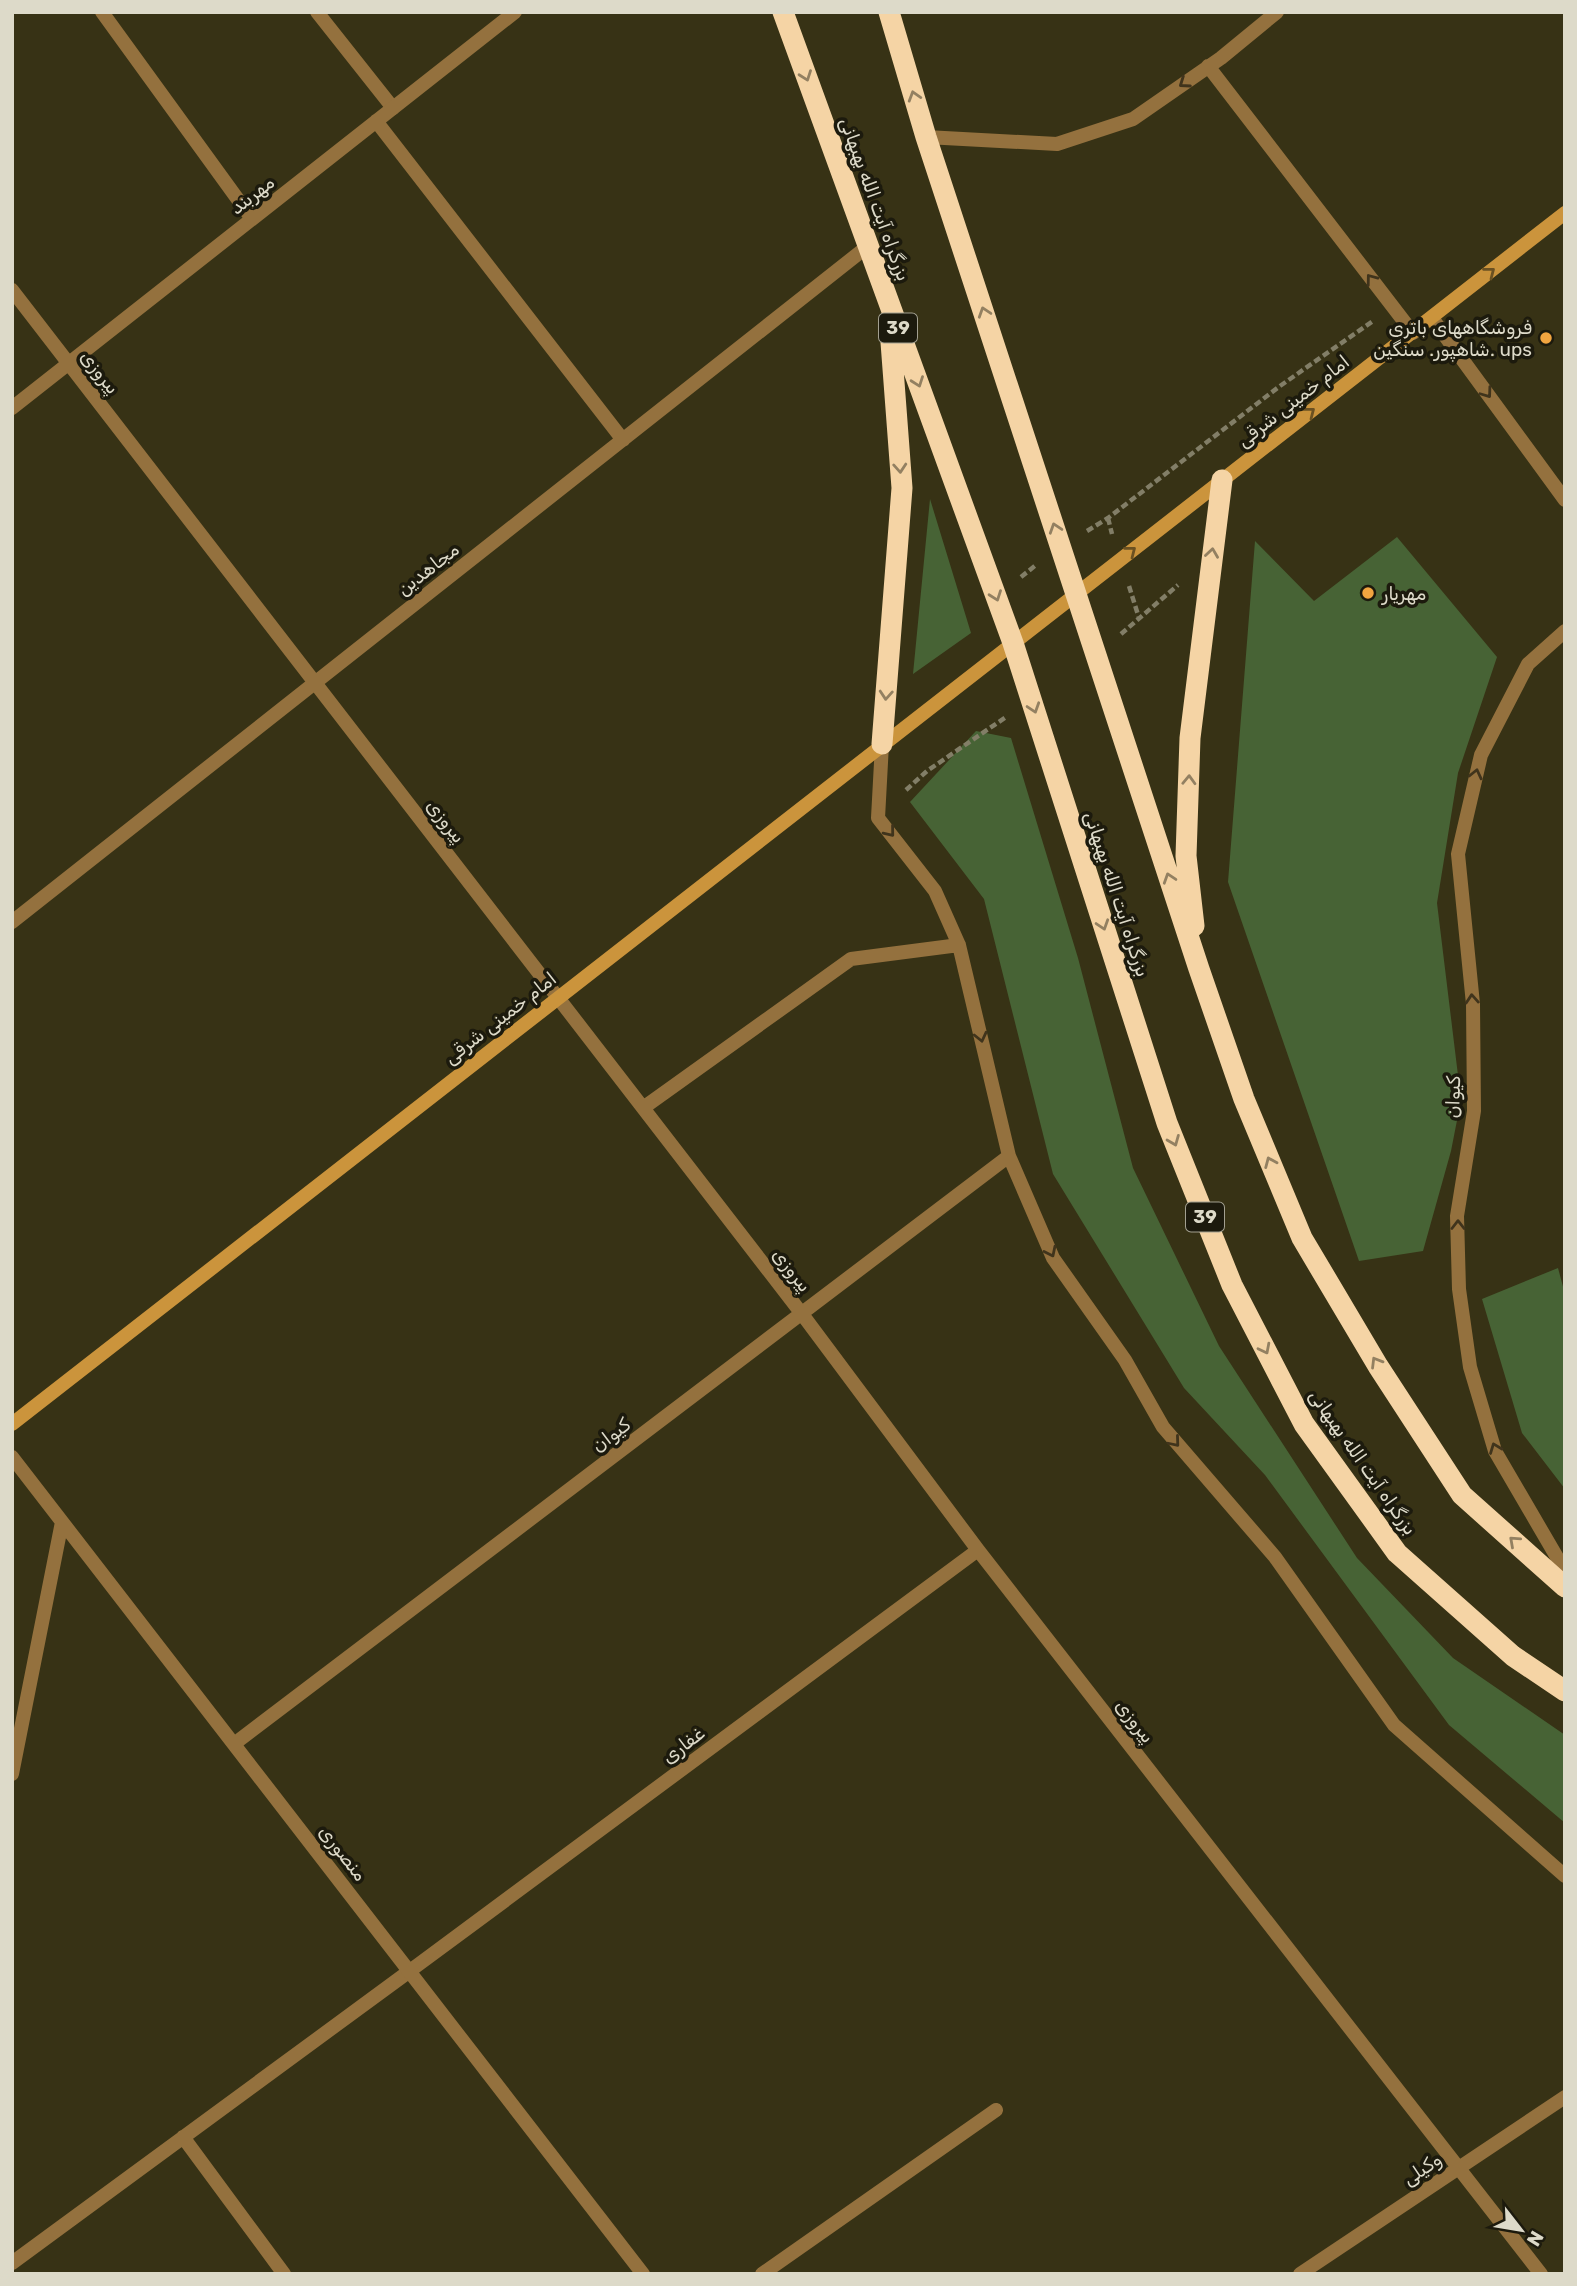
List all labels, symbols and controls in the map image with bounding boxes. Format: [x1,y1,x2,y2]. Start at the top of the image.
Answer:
one-way arrow [798,70,812,82]
one-way arrow [1179,75,1192,87]
one-way arrow [907,90,922,102]
street label: بزرگراه آیت الله بهبهانی [835,114,915,284]
street label: مهربند [225,171,279,219]
one-way arrow [1482,267,1494,280]
one-way arrow [1367,274,1379,286]
one-way arrow [978,307,992,319]
road number: 39 [879,314,917,342]
place label: فروشگاههای باتری شاهپور. سنگین. ups [1373,316,1532,363]
marker: فروشگاههای باتری شاهپور. سنگین. ups [1538,330,1554,346]
street label: پیروزی [74,345,124,400]
street label: امام خمینی شرقی [1232,350,1354,453]
one-way arrow [909,376,923,388]
one-way arrow [1478,385,1491,398]
one-way arrow [1303,407,1315,420]
one-way arrow [892,463,907,474]
one-way arrow [1049,523,1064,535]
street label: مجاهدین [392,538,464,600]
one-way arrow [1123,547,1135,560]
one-way arrow [1204,547,1219,559]
place label: مهریار [1381,582,1426,605]
marker: مهریار [1360,585,1376,601]
one-way arrow [987,590,1001,602]
one-way arrow [879,690,894,701]
one-way arrow [1025,702,1040,714]
one-way arrow [1468,768,1483,780]
one-way arrow [1181,774,1196,785]
street label: پیروزی [420,794,470,849]
street label: بزرگراه آیت الله بهبهانی [1079,808,1155,980]
one-way arrow [882,824,894,837]
one-way arrow [1163,873,1177,885]
one-way arrow [1095,918,1109,930]
street label: امام خمینی شرقی [439,967,561,1070]
one-way arrow [1465,993,1480,1004]
one-way arrow [973,1030,987,1042]
street label: کیوان [1441,1075,1465,1119]
one-way arrow [1165,1134,1179,1146]
one-way arrow [1264,1156,1278,1169]
road number: 39 [1186,1202,1224,1232]
one-way arrow [1450,1219,1466,1230]
street label: پیروزی [766,1243,816,1298]
one-way arrow [1043,1245,1057,1257]
one-way arrow [1257,1342,1271,1354]
one-way arrow [1372,1357,1385,1370]
street label: بزرگراه آیت الله بهبهانی [1304,1385,1422,1539]
street label: کیوان [587,1413,635,1457]
one-way arrow [1167,1434,1179,1447]
one-way arrow [1489,1442,1503,1455]
one-way arrow [1509,1537,1522,1549]
street label: پیروزی [1109,1694,1159,1749]
street label: غفاری [657,1721,709,1769]
street label: منصوری [314,1820,372,1886]
street label: وکیلی [1398,2148,1446,2190]
north arrow [1486,2195,1556,2265]
text: N [1522,2227,1549,2250]

